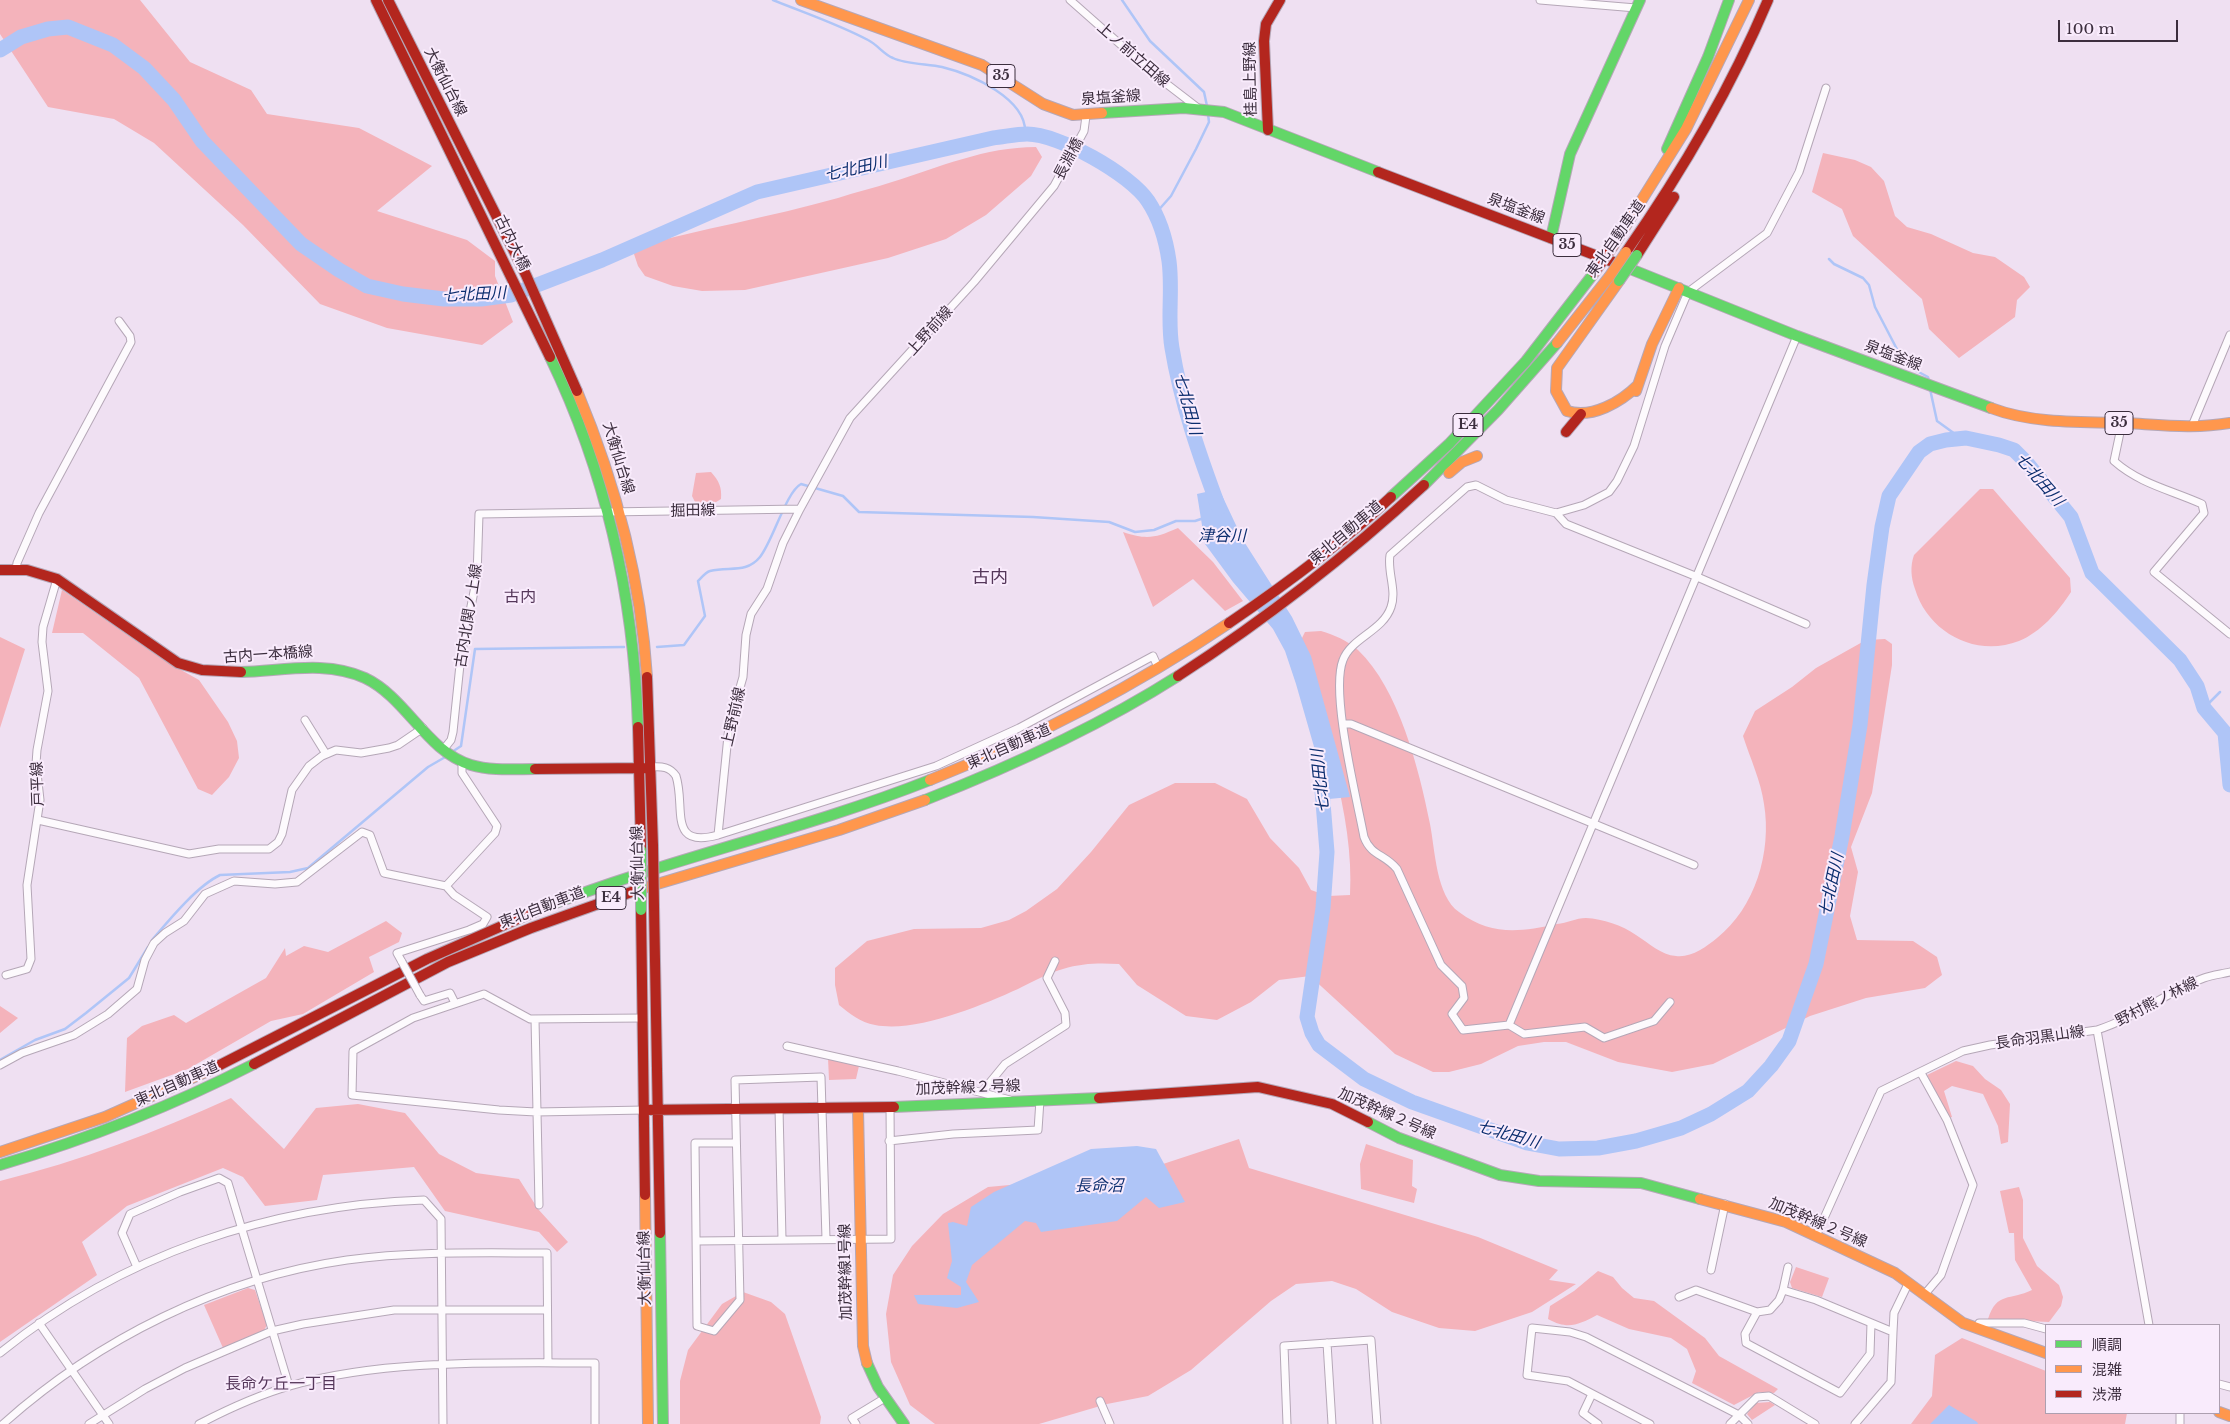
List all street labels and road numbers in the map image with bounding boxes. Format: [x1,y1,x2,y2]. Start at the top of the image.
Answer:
street label: 上ノ前立田線 [1093,19,1173,91]
street label: 桂島上野線 [1241,41,1261,117]
street label: 大衡仙台線 [420,45,470,119]
road number: 35 [987,64,1015,88]
street label: 泉塩釜線 [1080,87,1142,109]
street label: 長淵橋 [1050,135,1088,183]
street label: 泉塩釜線 [1485,190,1547,228]
street label: 東北自動車道 [1583,197,1649,281]
street label: 古内大橋 [491,212,533,274]
road number: 35 [1553,234,1581,256]
street label: 上野前線 [903,303,957,359]
street label: 泉塩釜線 [1862,337,1924,375]
road number: 35 [2105,412,2133,434]
road number: E4 [1453,414,1483,436]
street label: 大衡仙台線 [598,420,638,496]
street label: 東北自動車道 [1306,497,1386,569]
street label: 掘田線 [670,502,716,520]
street label: 古内北関ノ上線 [452,563,486,669]
street label: 古内一本橋線 [222,643,314,667]
street label: 上野前線 [718,686,750,748]
street label: 東北自動車道 [964,720,1054,774]
street label: 戸平線 [28,761,48,807]
street label: 大衡仙台線 [628,825,648,901]
street label: 東北自動車道 [497,883,587,933]
road number: E4 [596,886,626,910]
street label: 野村熊ノ林線 [2113,974,2201,1030]
street label: 長命羽黒山線 [1994,1023,2086,1053]
street label: 東北自動車道 [132,1057,222,1111]
street label: 加茂幹線２号線 [915,1077,1021,1099]
street label: 加茂幹線２号線 [1335,1084,1439,1144]
street label: 加茂幹線２号線 [1766,1194,1870,1252]
street label: 加茂幹線1号線 [836,1224,856,1320]
street label: 大衡仙台線 [635,1230,655,1306]

